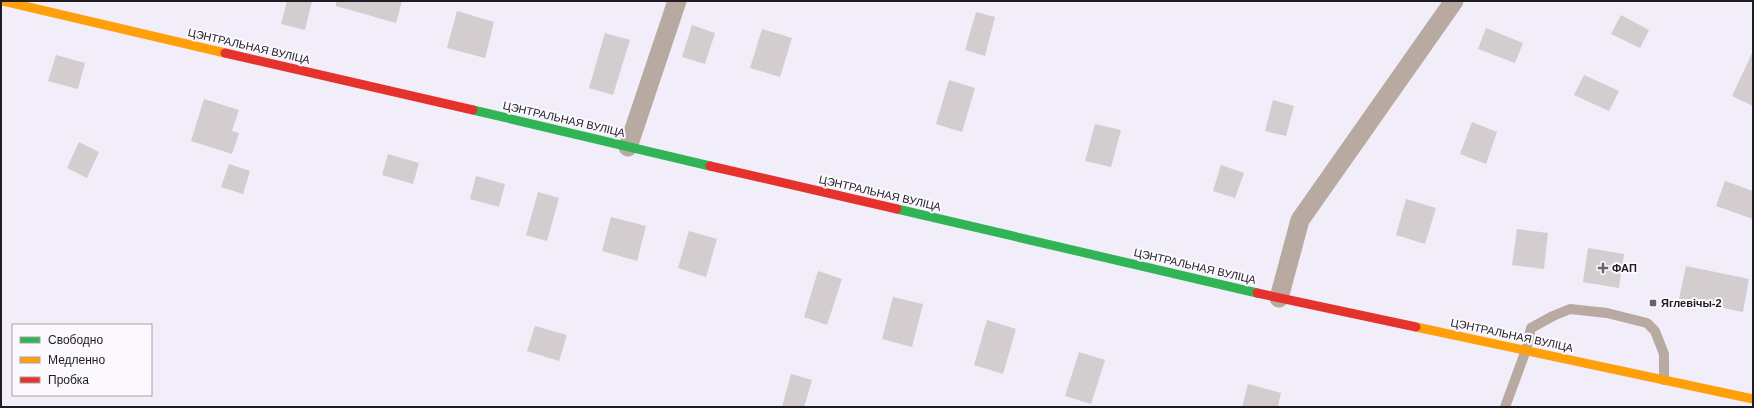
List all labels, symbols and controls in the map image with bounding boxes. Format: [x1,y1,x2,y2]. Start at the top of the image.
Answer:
street label: ЦЭНТРАЛЬНАЯ ВУЛІЦА [187,26,312,66]
street label: ЦЭНТРАЛЬНАЯ ВУЛІЦА [502,99,627,139]
street label: ЦЭНТРАЛЬНАЯ ВУЛІЦА [818,173,943,213]
street label: ЦЭНТРАЛЬНАЯ ВУЛІЦА [1133,246,1258,286]
marker: ФАП [1597,262,1609,274]
place label: ФАП [1612,262,1637,274]
place label: Яглевічы-2 [1661,297,1722,309]
marker: Яглевічы-2 [1648,298,1658,308]
street label: ЦЭНТРАЛЬНАЯ ВУЛІЦА [1450,316,1575,354]
legend [12,324,152,396]
text: Свободно [48,333,103,347]
text: Медленно [48,353,105,367]
text: Пробка [48,373,89,387]

